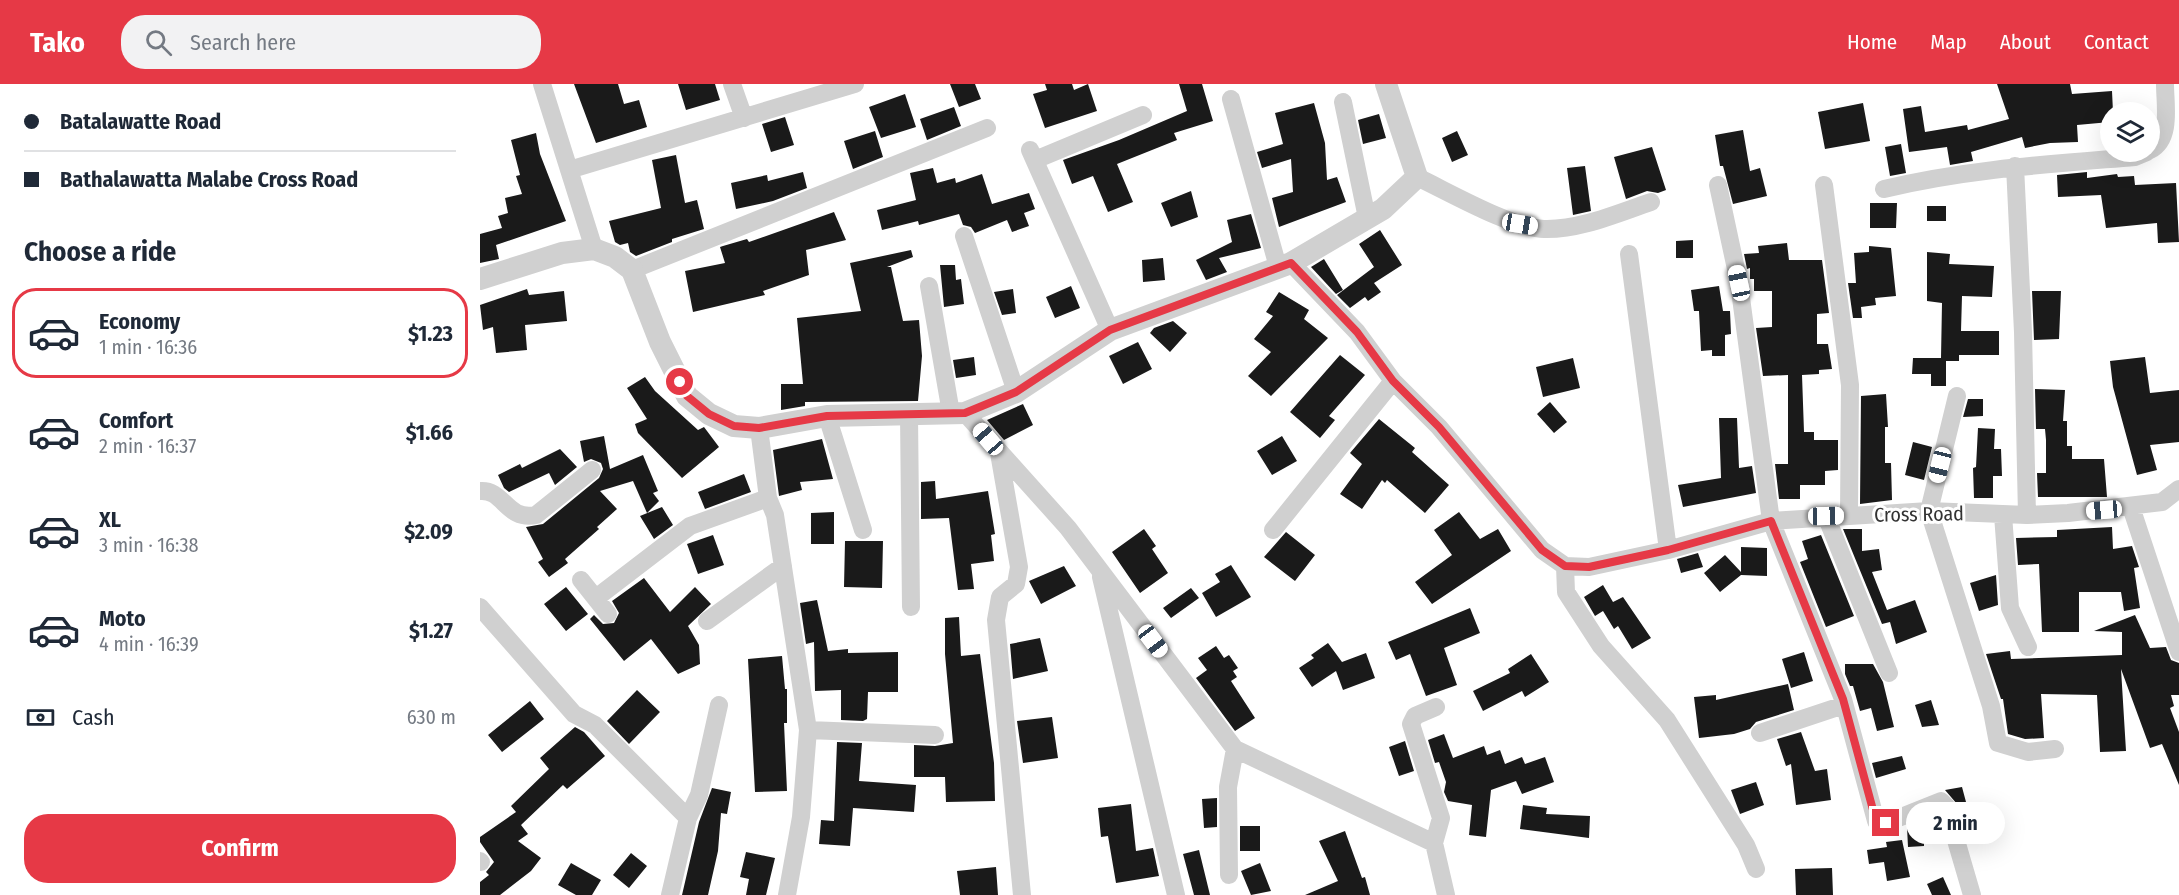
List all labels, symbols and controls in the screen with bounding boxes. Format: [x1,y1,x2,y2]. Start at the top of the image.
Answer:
search box [121,15,541,69]
text: Tako [30,26,85,59]
icon: search [142,26,175,59]
text: Search here [190,29,296,56]
text: Home [1847,29,1897,55]
text: Map [1930,29,1967,55]
text: About [2000,29,2051,55]
text: Contact [2084,29,2149,55]
map controls [2100,102,2160,162]
button: layers [2100,102,2160,162]
text: Batalawatte Road [60,108,221,135]
text: Bathalawatta Malabe Cross Road [60,166,358,193]
car [1501,212,1539,236]
text: Choose a ride [24,236,176,268]
car [1726,264,1752,302]
icon: car [27,306,81,360]
text: Economy [99,308,180,335]
text: $1.23 [408,320,453,347]
text: 1 min · 16:36 [99,335,197,359]
route start [666,368,693,395]
icon: car [27,405,81,459]
text: Comfort [99,407,173,434]
text: $1.66 [406,419,453,446]
car [969,420,1007,458]
text: 2 min · 16:37 [99,434,196,458]
car [1927,445,1953,485]
car [2085,499,2123,521]
street label: Cross Road [1874,501,1964,527]
icon: car [27,504,81,558]
text: XL [99,506,121,533]
car [1808,507,1844,525]
text: $2.09 [404,518,453,545]
text: 3 min · 16:38 [99,533,198,557]
icon: car [27,603,81,657]
text: Moto [99,605,146,632]
text: $1.27 [409,617,453,644]
car [1135,621,1171,661]
text: 4 min · 16:39 [99,632,199,656]
icon: cash [24,701,57,734]
text: Cash [72,704,115,731]
text: 630 m [407,705,456,729]
callout: 2 min [1907,802,2006,844]
route end [1872,809,1899,836]
text: 2 min [1933,811,1978,835]
button: Confirm [24,814,456,883]

